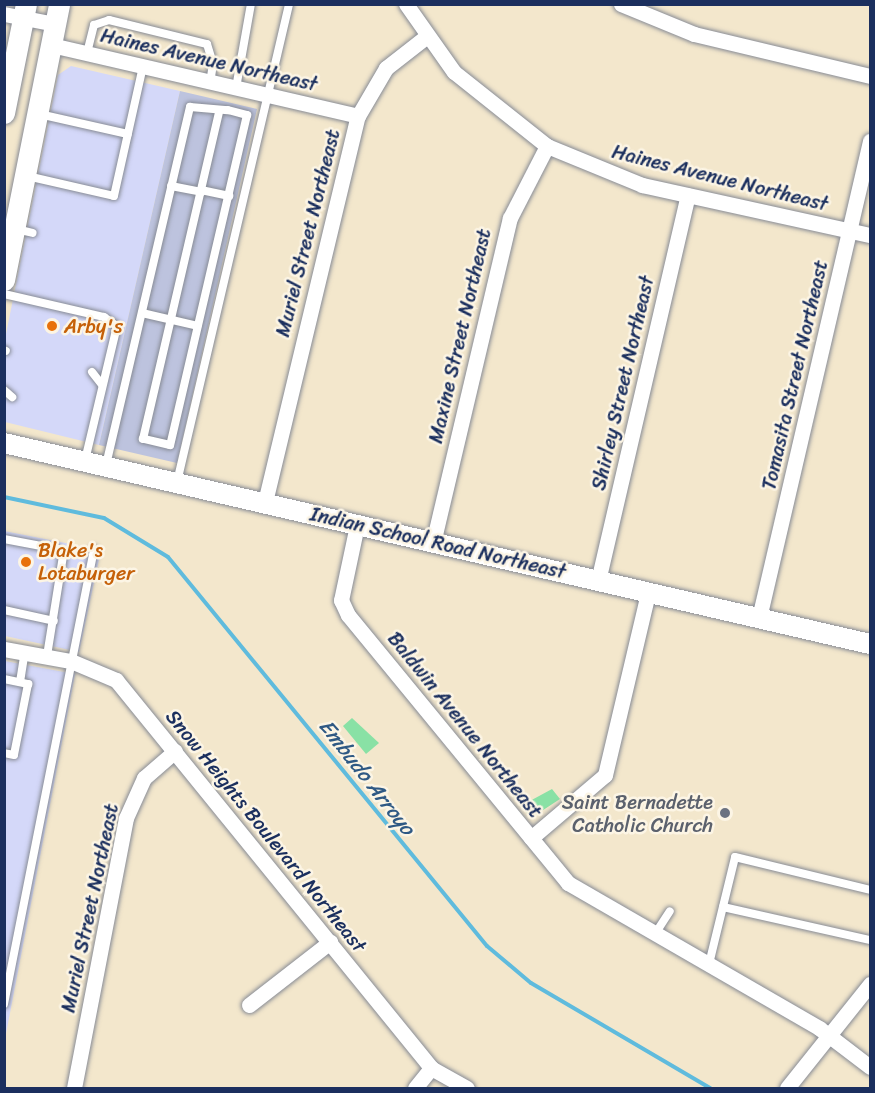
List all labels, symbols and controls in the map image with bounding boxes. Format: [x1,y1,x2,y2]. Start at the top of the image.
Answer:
street label: Haines Avenue Northeast [98,23,320,97]
street label: Muriel Street Northeast [270,126,346,340]
street label: Haines Avenue Northeast [609,139,831,217]
street label: Maxine Street Northeast [423,226,497,446]
street label: Tomasita Street Northeast [757,257,833,493]
street label: Shirley Street Northeast [586,272,660,494]
place label: Arby's [64,314,123,338]
marker: Arby's [45,319,59,333]
street label: Indian School Road Northeast [307,502,569,584]
place label: Blake's Lotaburger [38,538,134,585]
marker: Blake's Lotaburger [19,555,33,569]
street label: Baldwin Avenue Northeast [382,627,548,823]
street label: Snow Heights Boulevard Northeast [160,704,372,958]
water label: Embudo Arroyo [314,714,420,840]
place label: Saint Bernadette Catholic Church [561,790,713,837]
street label: Muriel Street Northeast [56,801,124,1015]
marker: Saint Bernadette Catholic Church [718,806,732,820]

